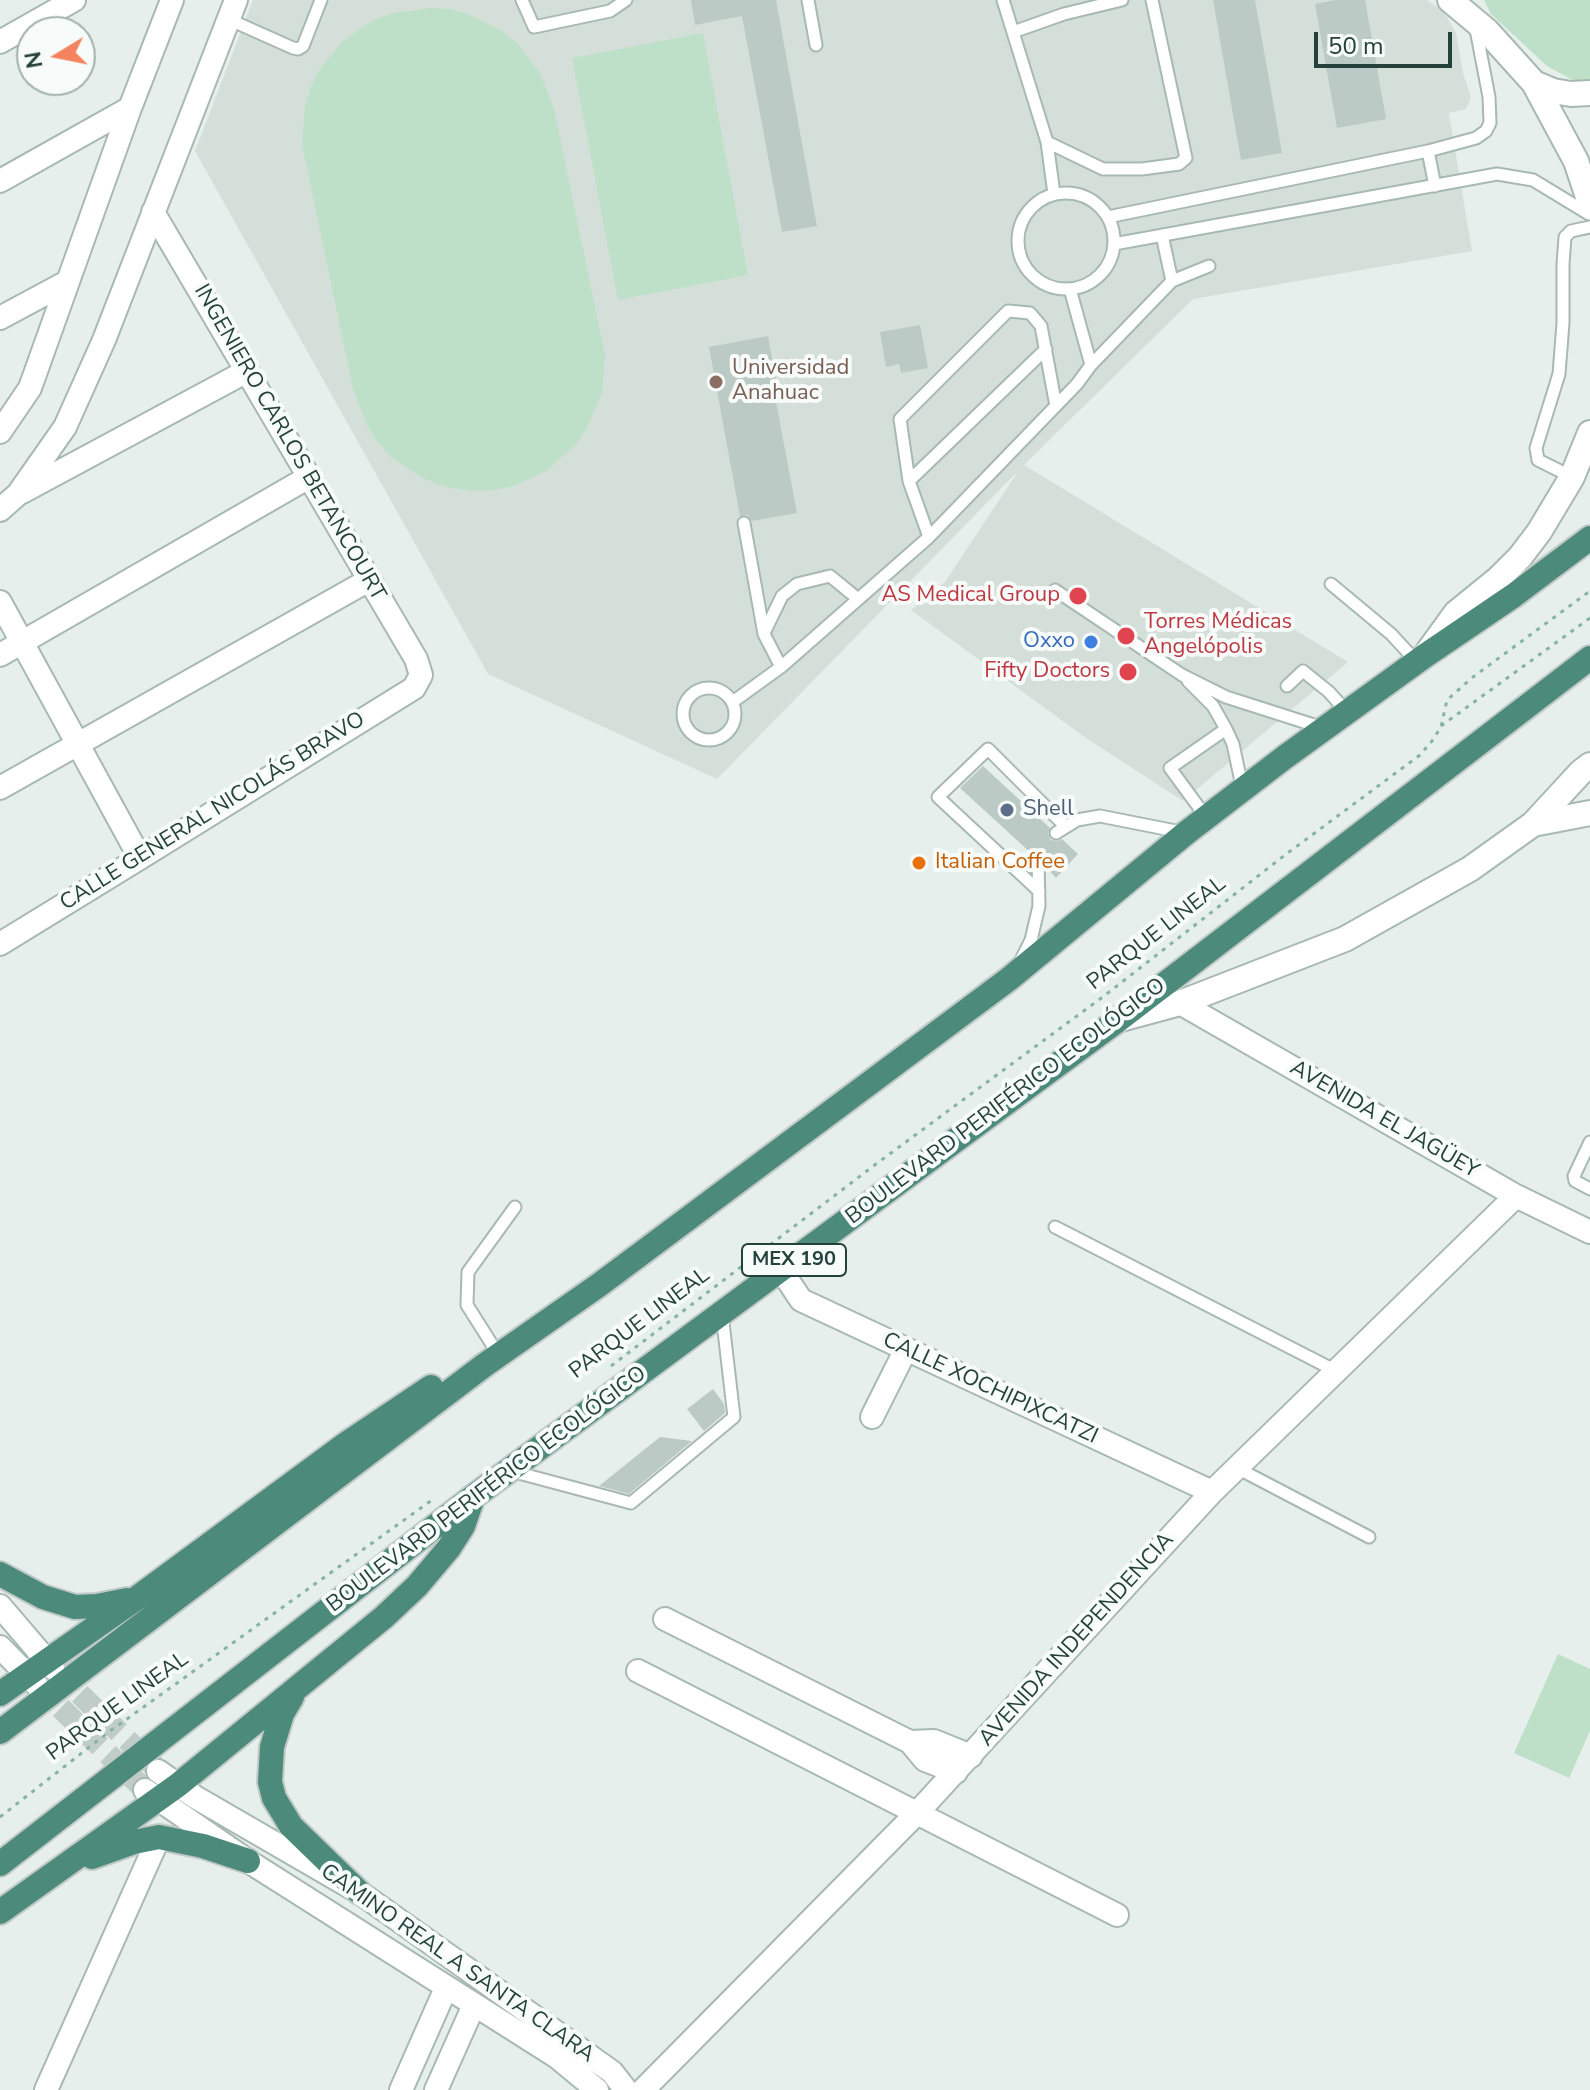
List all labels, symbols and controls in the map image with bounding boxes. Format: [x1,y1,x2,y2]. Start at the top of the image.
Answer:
north arrow [16,16,96,96]
scale bar [1318,16,1456,66]
text: 50 m [1328,30,1384,62]
text: N [18,49,51,71]
street label: INGENIERO CARLOS BETANCOURT [187,280,391,606]
place label: Universidad Anahuac [732,356,849,408]
marker: Universidad Anahuac [707,373,725,391]
place label: AS Medical Group [881,583,1060,609]
marker: AS Medical Group [1067,585,1089,607]
place label: Torres Médicas Angelópolis [1144,610,1292,662]
marker: Torres Médicas Angelópolis [1115,625,1137,647]
place label: Oxxo [1023,629,1075,655]
marker: Oxxo [1082,633,1100,651]
place label: Fifty Doctors [984,659,1110,685]
marker: Fifty Doctors [1117,661,1139,683]
street label: CALLE GENERAL NICOLÁS BRAVO [56,707,370,917]
place label: Shell [1023,797,1074,823]
marker: Shell [998,801,1016,819]
place label: Italian Coffee [935,850,1065,876]
marker: Italian Coffee [910,854,928,872]
street label: PARQUE LINEAL [1082,872,1232,996]
street label: BOULEVARD PERIFÉRICO ECOLÓGICO [841,973,1171,1231]
street label: AVENIDA EL JAGÜEY [1285,1055,1483,1185]
road number: MEX 190 [742,1244,846,1276]
street label: PARQUE LINEAL [565,1263,715,1385]
street label: CALLE XOCHIPIXCATZI [878,1328,1102,1450]
street label: BOULEVARD PERIFÉRICO ECOLÓGICO [322,1361,652,1619]
street label: AVENIDA INDEPENDENCIA [974,1528,1180,1752]
street label: PARQUE LINEAL [42,1647,194,1767]
street label: CAMINO REAL A SANTA CLARA [315,1859,599,2069]

